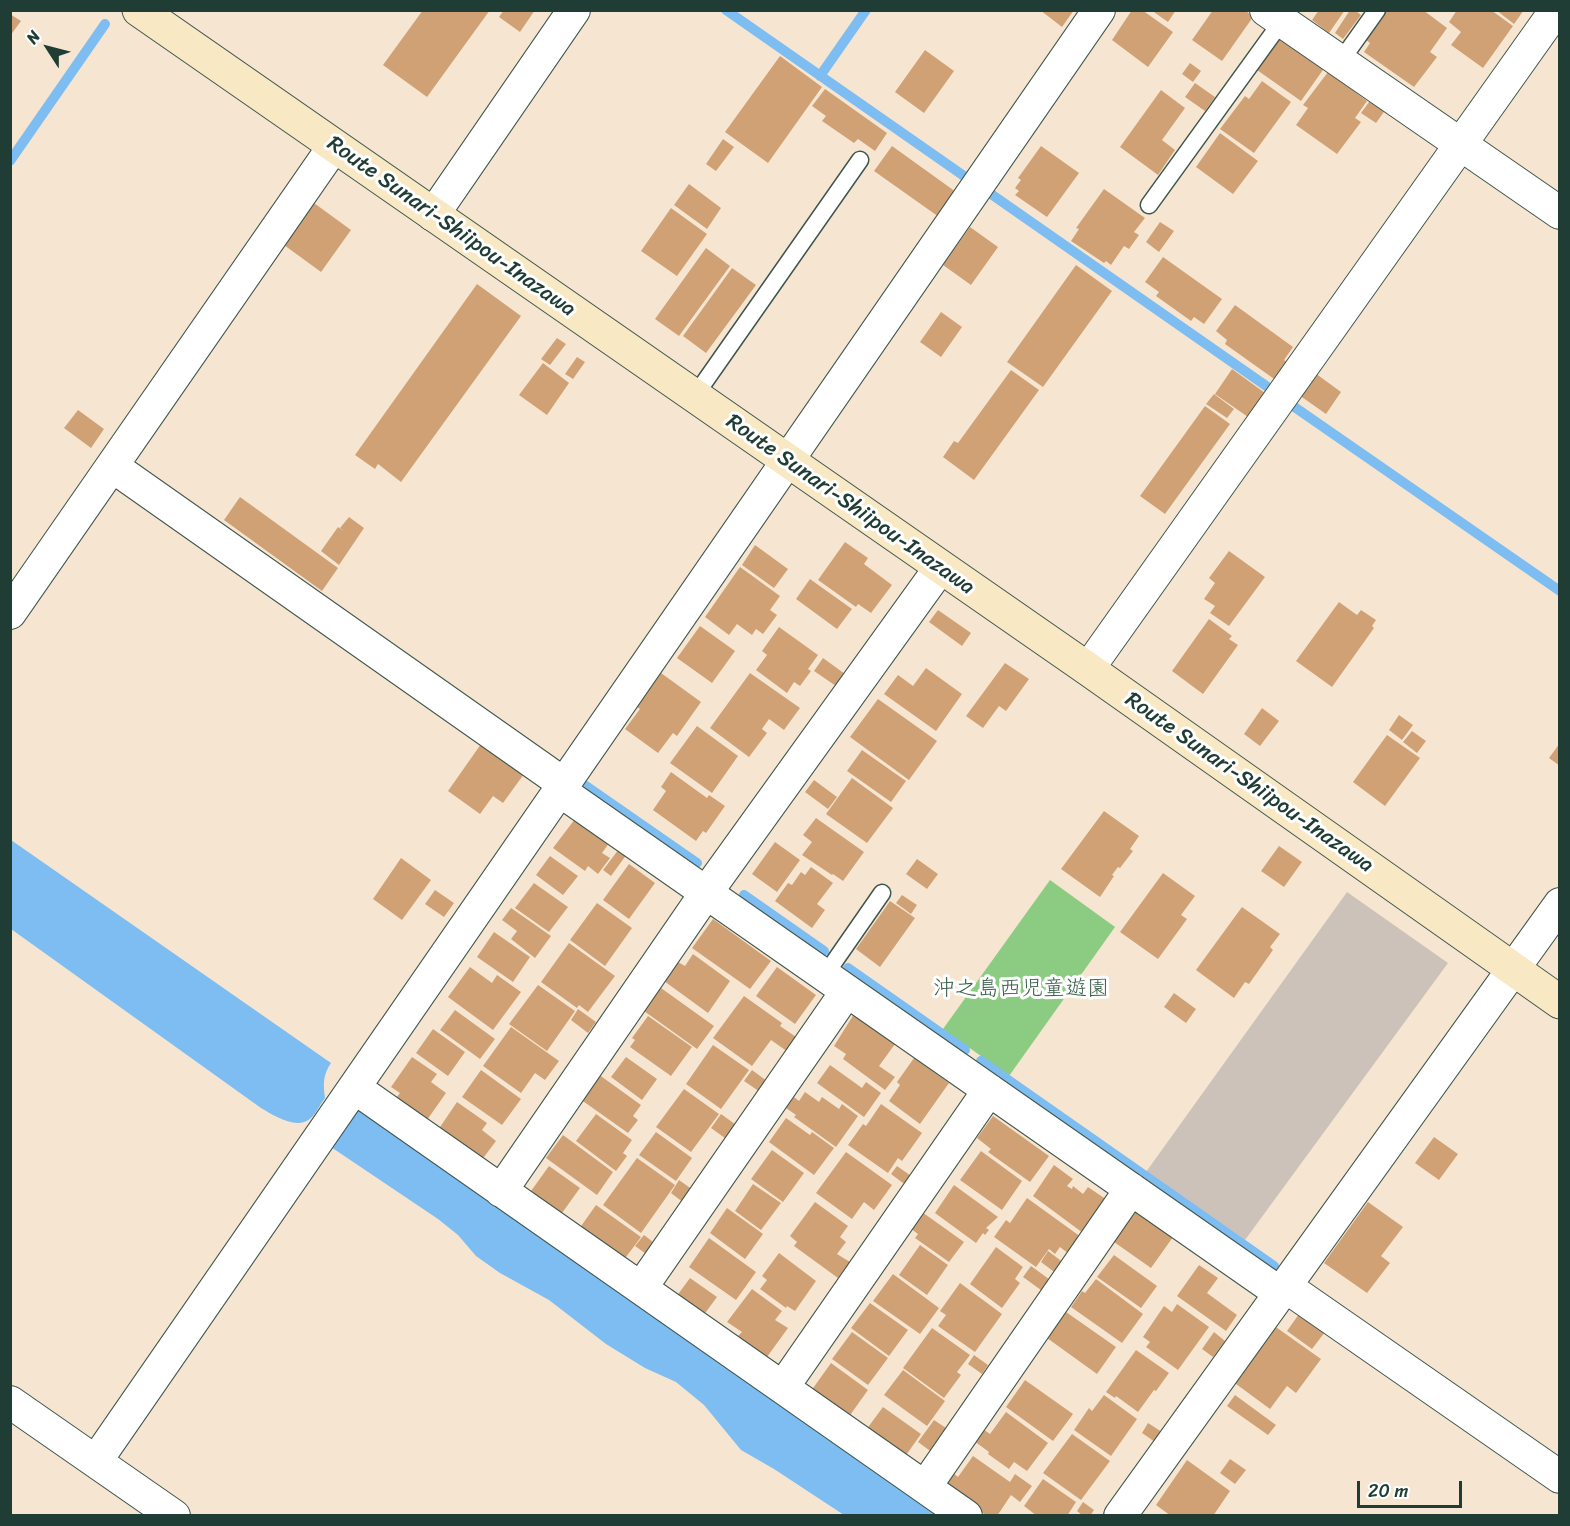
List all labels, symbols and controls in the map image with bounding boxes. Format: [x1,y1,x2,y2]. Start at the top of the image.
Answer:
north arrow [18,18,78,78]
text: N [18,24,48,50]
street label: Route Sunari-Shiipou-Inazawa [322,131,580,323]
street label: Route Sunari-Shiipou-Inazawa [721,409,979,601]
street label: Route Sunari-Shiipou-Inazawa [1120,687,1378,879]
park label: 沖之島西児童遊園 [933,976,1109,1002]
scale bar [1360,1469,1465,1507]
text: 20 m [1368,1475,1408,1507]

